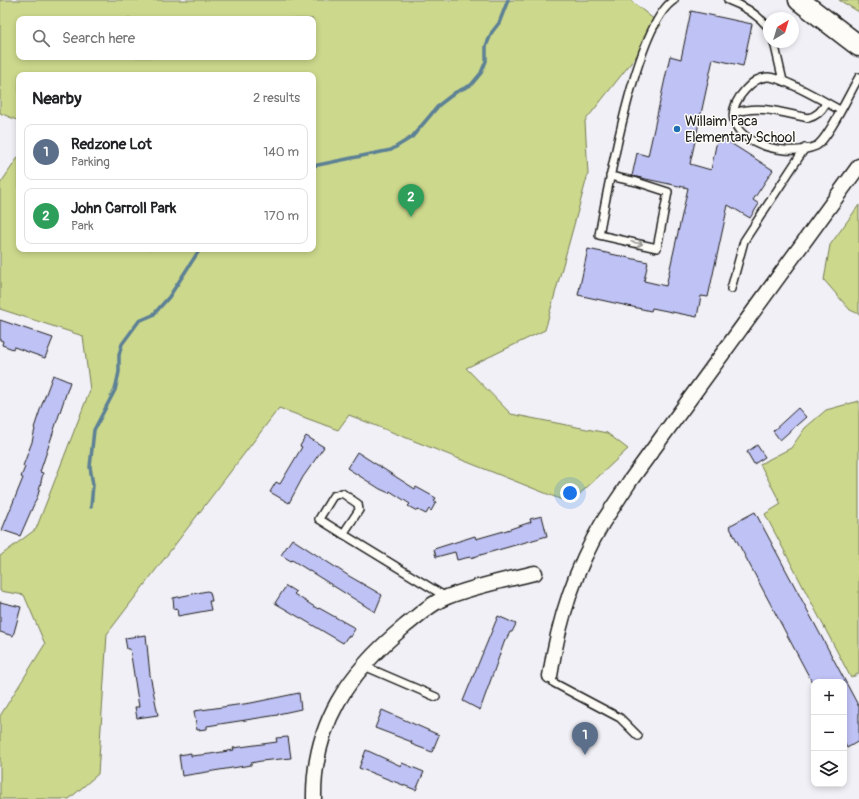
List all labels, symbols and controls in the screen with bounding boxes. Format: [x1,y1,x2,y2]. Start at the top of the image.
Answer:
north arrow [763,12,799,48]
search box [16,16,316,60]
icon: search [30,27,52,49]
text: Search here [62,29,135,48]
text: Nearby [32,88,81,109]
text: 2 results [253,90,300,106]
place label: Willaim Paca Elementary School [685,113,796,146]
marker: Willaim Paca Elementary School [672,124,682,134]
text: Redzone Lot [71,135,152,154]
text: 1 [43,144,49,160]
text: 140 m [263,144,299,160]
text: Parking [71,154,110,170]
pin: 2 [398,184,424,217]
text: John Carroll Park [71,199,176,218]
text: 2 [42,208,50,224]
text: 170 m [264,208,299,224]
text: Park [71,218,94,234]
one-way arrow [630,240,643,248]
your location [560,483,580,503]
map controls [811,679,847,787]
button: + [811,679,847,715]
button: − [811,715,847,751]
pin: 1 [572,722,598,755]
button: layers [811,751,847,787]

